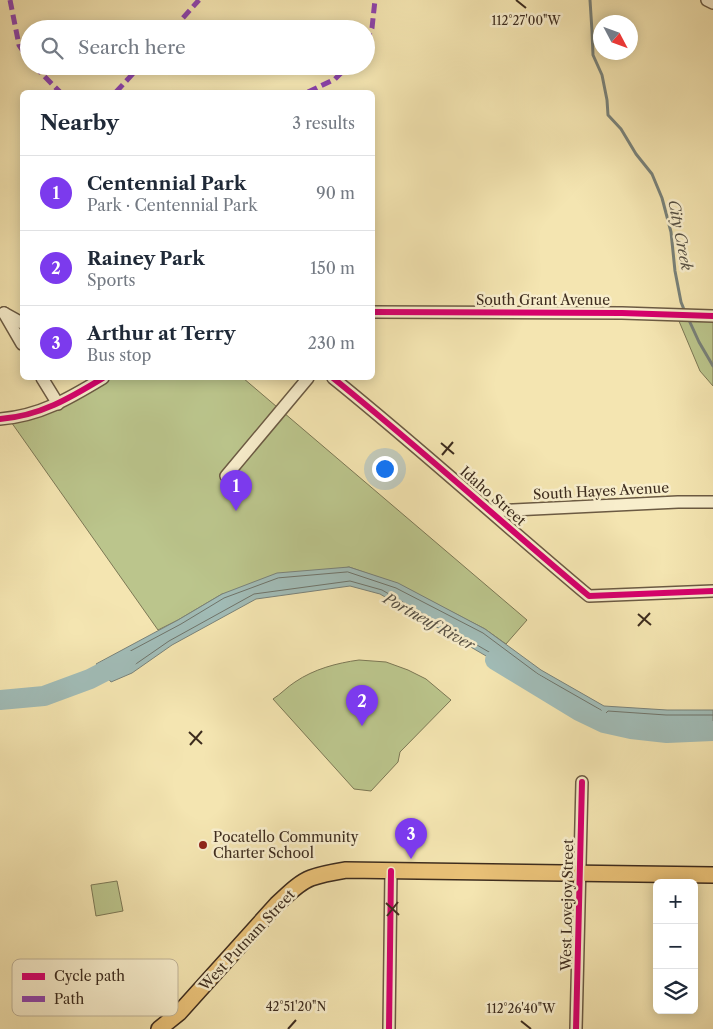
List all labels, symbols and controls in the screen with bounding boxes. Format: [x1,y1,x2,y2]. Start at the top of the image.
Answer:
text: 112°27'00"W [491,13,561,28]
north arrow [593,15,638,60]
search box [20,20,375,75]
icon: search [38,34,66,62]
text: Search here [78,36,186,59]
text: Nearby [40,110,119,135]
text: 3 results [292,113,355,133]
text: Centennial Park [87,172,246,195]
text: 1 [52,183,60,203]
text: 90 m [316,183,355,203]
text: Park · Centennial Park [87,195,258,215]
water label: City Creek [664,198,697,272]
text: Rainey Park [87,247,205,270]
text: 2 [51,258,61,278]
text: 150 m [310,258,355,278]
text: Sports [87,270,136,290]
street label: South Grant Avenue [476,291,610,309]
text: Arthur at Terry [87,322,235,345]
text: 3 [51,333,61,353]
text: 230 m [308,333,355,353]
text: Bus stop [87,345,151,365]
your location [372,456,398,482]
street label: Idaho Street [456,462,530,530]
pin: 1 [220,470,252,511]
street label: South Hayes Avenue [533,478,670,504]
water label: Portneuf River [380,588,479,655]
pin: 2 [346,685,378,726]
pin: 3 [395,818,427,859]
place label: Pocatello Community Charter School [213,828,359,862]
marker: Pocatello Community Charter School [197,839,209,851]
street label: West Lovejoy Street [557,839,577,972]
map controls [653,879,698,1014]
button: + [653,879,698,924]
street label: West Putnam Street [195,886,299,995]
button: − [653,924,698,969]
legend [12,959,178,1016]
text: Cycle path [54,967,125,985]
button: layers [653,969,698,1014]
text: Path [54,990,84,1008]
text: 42°51'20"N [266,999,326,1014]
text: 112°26'40"W [487,1001,556,1016]

